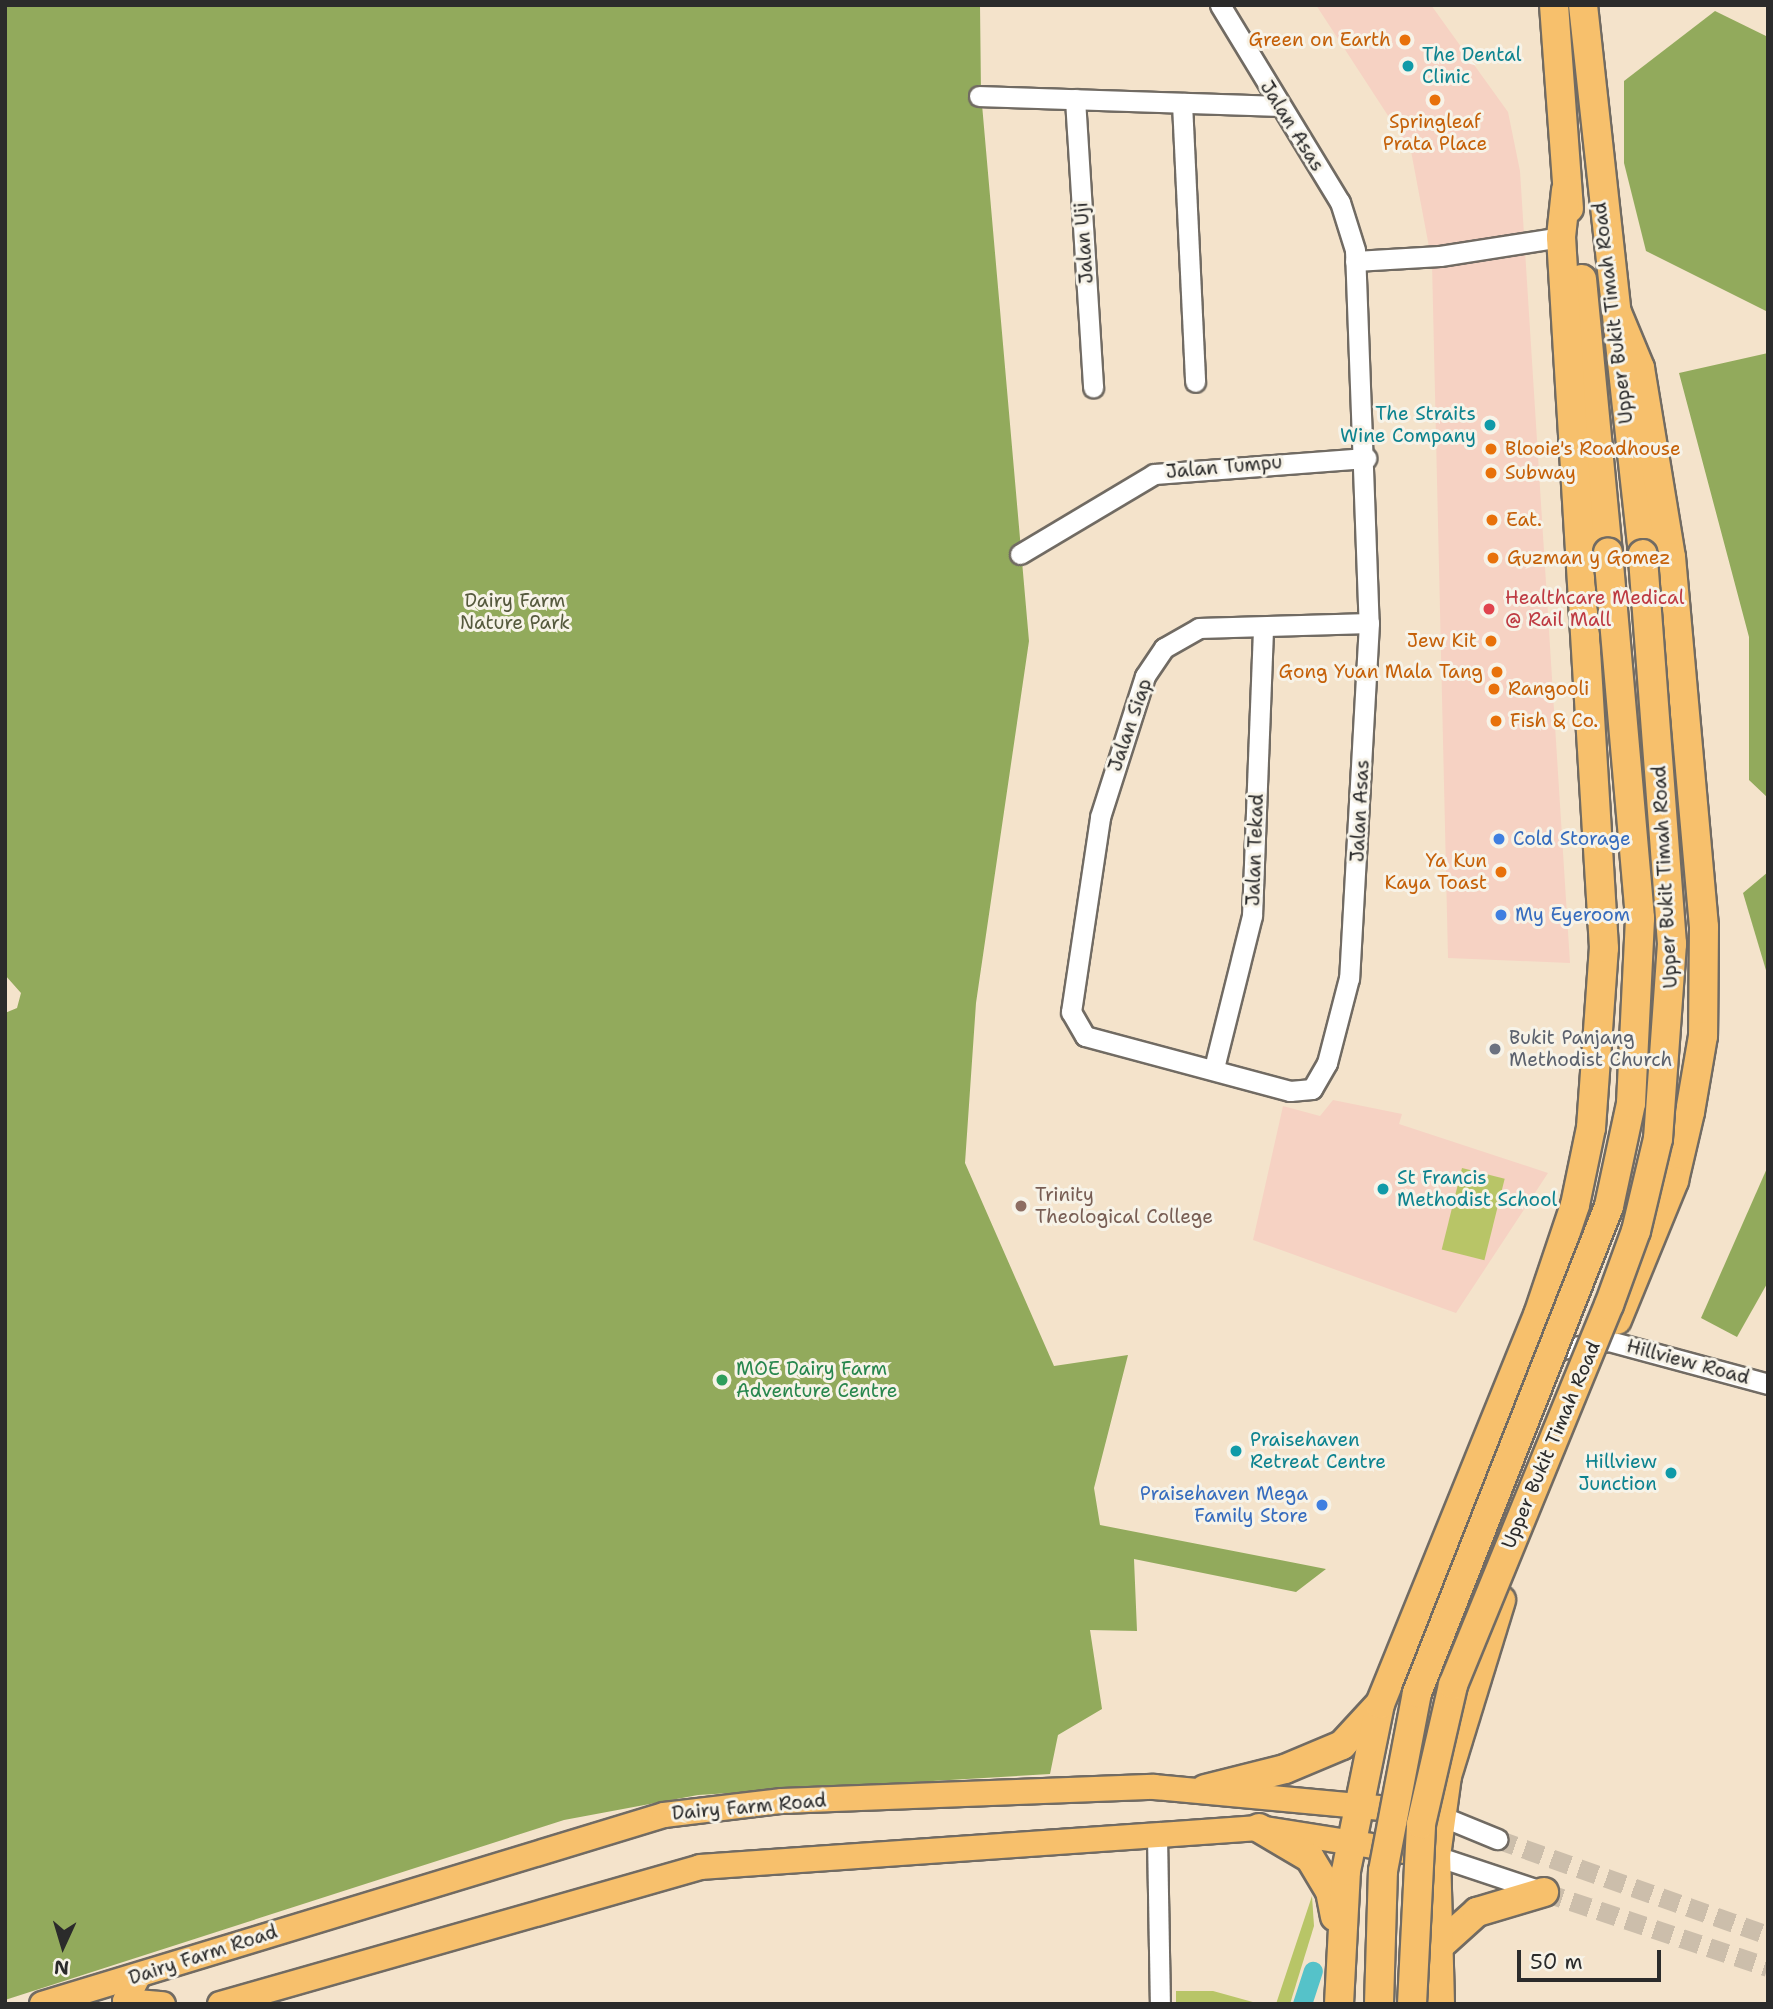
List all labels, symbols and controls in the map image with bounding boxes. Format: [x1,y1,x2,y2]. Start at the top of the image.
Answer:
place label: Green on Earth [1249,29,1391,51]
marker: Green on Earth [1397,32,1413,48]
place label: The Dental Clinic [1422,44,1521,88]
marker: The Dental Clinic [1400,58,1416,74]
street label: Jalan Asas [1255,76,1329,176]
marker: Springleaf Prata Place [1427,92,1443,108]
place label: Springleaf Prata Place [1383,111,1487,155]
street label: Jalan Uji [1070,201,1098,285]
street label: Upper Bukit Timah Road [1588,201,1638,425]
place label: The Straits Wine Company [1340,403,1476,447]
marker: The Straits Wine Company [1482,417,1498,433]
place label: Blooie's Roadhouse [1505,438,1681,460]
marker: Blooie's Roadhouse [1483,441,1499,457]
street label: Jalan Tumpu [1165,451,1283,483]
place label: Subway [1505,462,1576,484]
marker: Subway [1483,465,1499,481]
place label: Eat. [1506,509,1542,531]
marker: Eat. [1484,512,1500,528]
place label: Guzman y Gomez [1507,547,1671,569]
marker: Guzman y Gomez [1485,550,1501,566]
place label: Healthcare Medical @ Rail Mall [1505,587,1684,631]
park label: Dairy Farm Nature Park [460,590,570,634]
marker: Healthcare Medical @ Rail Mall [1479,599,1499,619]
place label: Jew Kit [1407,630,1477,652]
marker: Jew Kit [1483,633,1499,649]
place label: Gong Yuan Mala Tang [1279,661,1483,683]
marker: Gong Yuan Mala Tang [1489,664,1505,680]
street label: Jalan Siap [1103,676,1157,774]
place label: Rangooli [1508,678,1589,700]
marker: Rangooli [1486,681,1502,697]
place label: Fish & Co. [1510,710,1598,732]
marker: Fish & Co. [1488,713,1504,729]
street label: Jalan Asas [1346,759,1374,863]
street label: Upper Bukit Timah Road [1648,765,1682,989]
street label: Jalan Tekad [1242,793,1268,907]
place label: Cold Storage [1513,828,1631,850]
marker: Cold Storage [1491,831,1507,847]
place label: Ya Kun Kaya Toast [1385,850,1487,894]
marker: Ya Kun Kaya Toast [1493,864,1509,880]
place label: My Eyeroom [1515,904,1630,926]
marker: My Eyeroom [1493,907,1509,923]
place label: Bukit Panjang Methodist Church [1509,1027,1672,1071]
marker: Bukit Panjang Methodist Church [1487,1041,1503,1057]
place label: St Francis Methodist School [1397,1167,1557,1211]
marker: St Francis Methodist School [1375,1181,1391,1197]
place label: Trinity Theological College [1035,1184,1213,1228]
marker: Trinity Theological College [1013,1198,1029,1214]
street label: Hillview Road [1624,1335,1752,1389]
street label: Upper Bukit Timah Road [1497,1338,1605,1552]
place label: MOE Dairy Farm Adventure Centre [736,1358,897,1402]
marker: MOE Dairy Farm Adventure Centre [714,1372,730,1388]
place label: Praisehaven Retreat Centre [1250,1429,1386,1473]
marker: Praisehaven Retreat Centre [1228,1443,1244,1459]
place label: Hillview Junction [1578,1451,1657,1495]
marker: Hillview Junction [1663,1465,1679,1481]
place label: Praisehaven Mega Family Store [1140,1483,1308,1527]
marker: Praisehaven Mega Family Store [1314,1497,1330,1513]
street label: Dairy Farm Road [671,1789,827,1825]
north arrow [28,1911,98,1981]
street label: Dairy Farm Road [126,1920,280,1990]
scale bar [1521,1936,1664,1980]
text: 50 m [1530,1948,1583,1976]
text: N [53,1954,70,1980]

